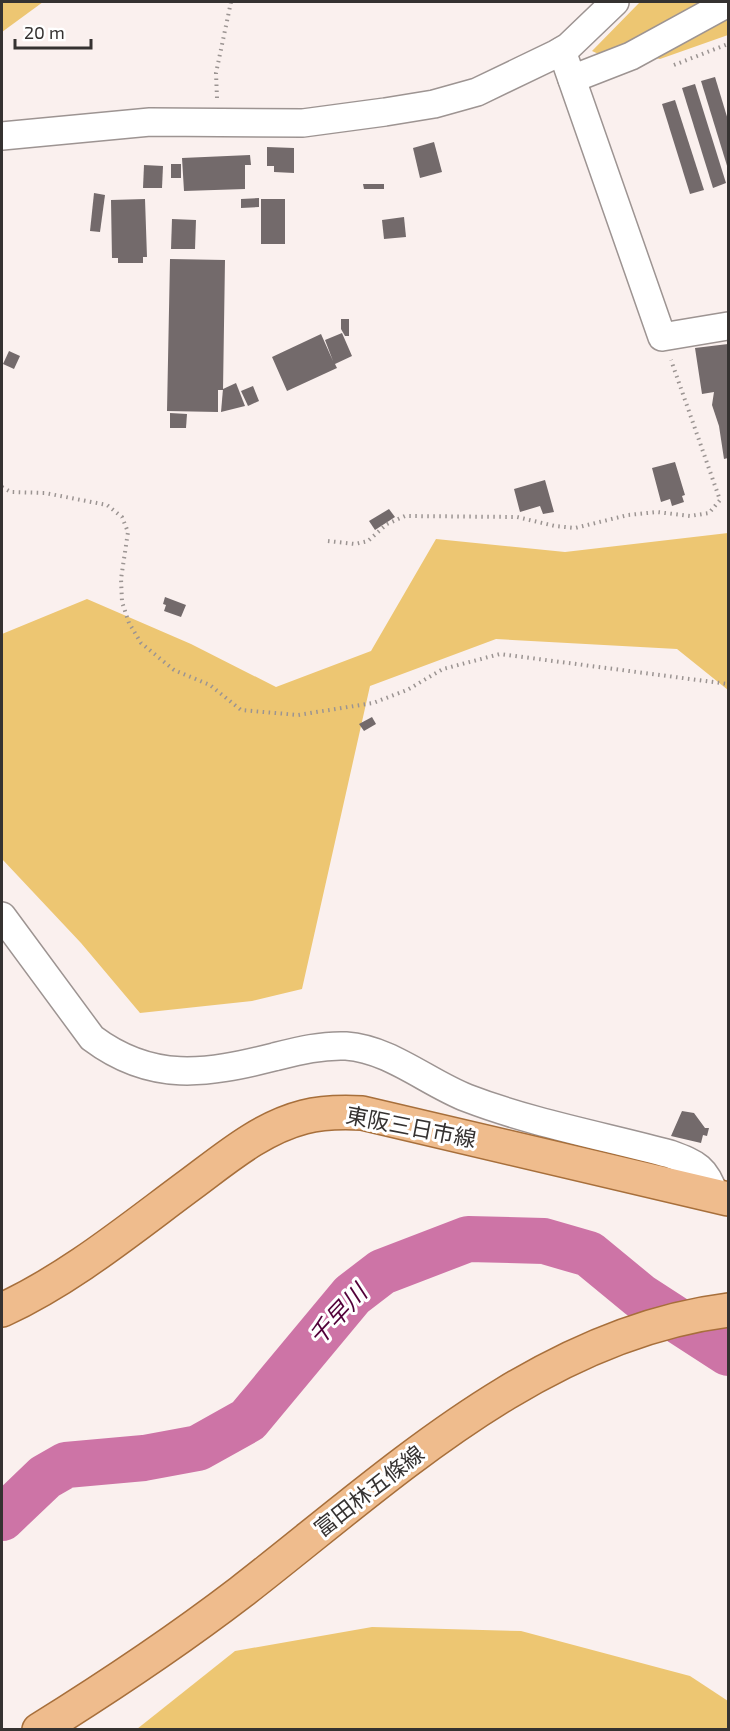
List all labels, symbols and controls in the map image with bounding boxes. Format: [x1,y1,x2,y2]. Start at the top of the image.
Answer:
scale bar [15,12,92,50]
text: 20 m [24,21,65,43]
street label: 東阪三日市線 [344,1101,478,1151]
water label: 千早川 [302,1276,374,1350]
street label: 富田林五條線 [308,1439,428,1541]

